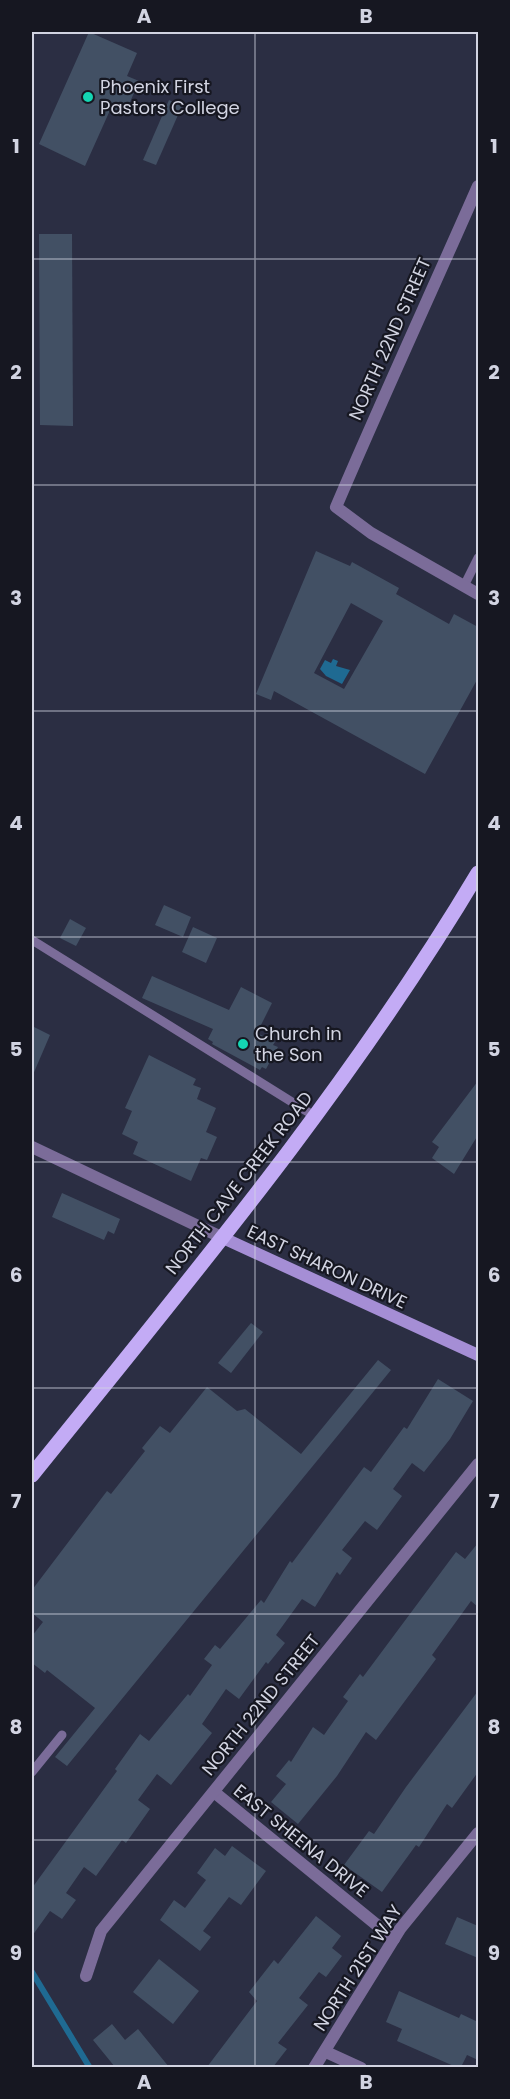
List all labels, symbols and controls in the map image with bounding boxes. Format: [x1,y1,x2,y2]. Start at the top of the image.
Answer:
text: A [137,2,152,30]
text: B [359,2,373,30]
place label: Phoenix First Pastors College [100,74,240,120]
marker: Phoenix First Pastors College [81,90,95,104]
text: 1 [12,132,20,160]
text: 1 [490,132,498,160]
street label: NORTH 22ND STREET [343,254,437,424]
text: 2 [10,358,22,386]
text: 2 [488,358,500,386]
text: 3 [10,584,22,612]
text: 3 [488,584,500,612]
text: 4 [9,809,23,837]
text: 4 [487,809,501,837]
place label: Church in the Son [255,1021,342,1067]
text: 5 [10,1035,23,1063]
text: 5 [488,1035,501,1063]
marker: Church in the Son [236,1037,250,1051]
street label: NORTH CAVE CREEK ROAD [159,1086,318,1279]
street label: EAST SHARON DRIVE [243,1219,411,1315]
text: 6 [10,1261,22,1289]
text: 6 [488,1261,500,1289]
text: 7 [11,1487,22,1515]
text: 7 [489,1487,500,1515]
street label: NORTH 22ND STREET [196,1629,326,1781]
text: 8 [10,1713,22,1741]
text: 8 [488,1713,500,1741]
street label: EAST SHEENA DRIVE [229,1778,374,1903]
street label: NORTH 21ST WAY [307,1899,408,2036]
text: 9 [10,1939,22,1967]
text: 9 [488,1939,500,1967]
text: A [137,2068,152,2096]
text: B [359,2068,373,2096]

